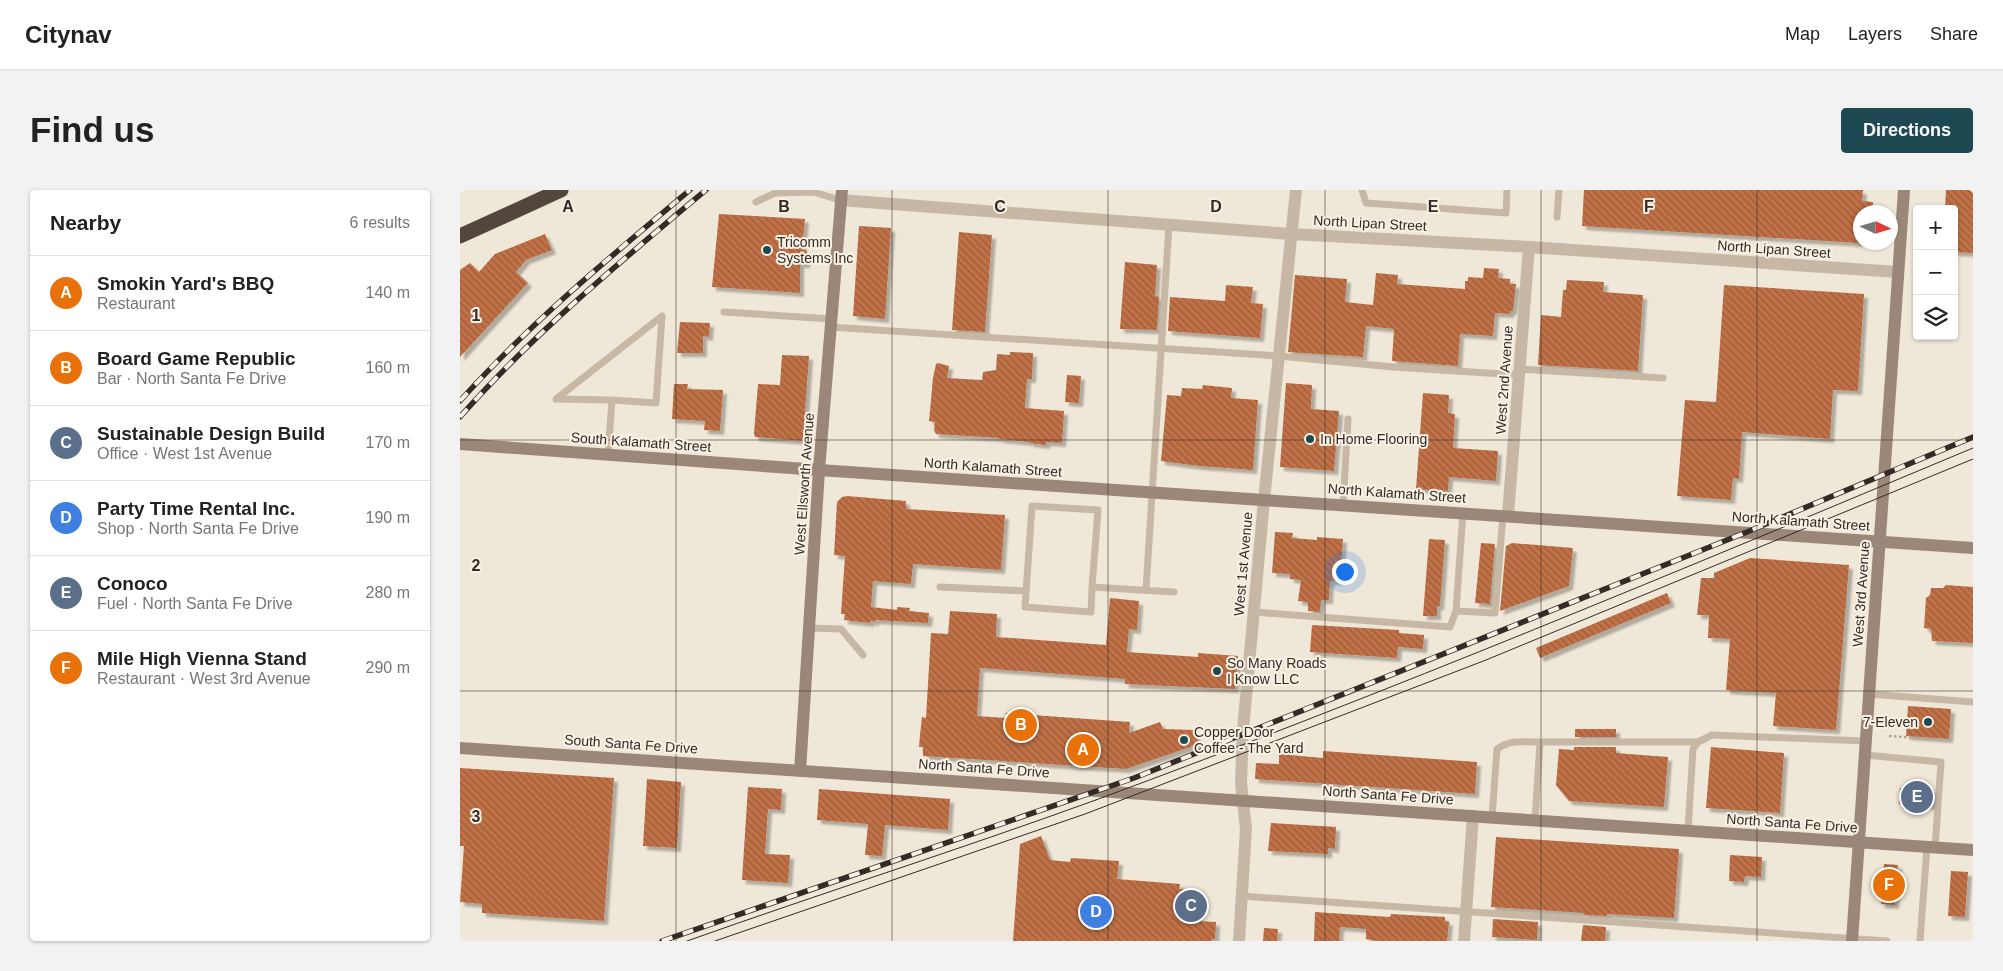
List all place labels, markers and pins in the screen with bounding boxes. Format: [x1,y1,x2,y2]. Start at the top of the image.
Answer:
place label: Tricomm Systems Inc [777,234,853,266]
marker: Tricomm Systems Inc [761,244,773,256]
place label: In Home Flooring [1320,431,1427,447]
marker: In Home Flooring [1304,433,1316,445]
place label: So Many Roads I Know LLC [1227,655,1327,687]
marker: So Many Roads I Know LLC [1211,665,1223,677]
pin: B [1005,706,1037,744]
place label: 7-Eleven [1863,714,1918,730]
marker: 7-Eleven [1922,716,1934,728]
place label: Copper Door Coffee - The Yard [1194,724,1303,756]
pin: A [1067,731,1099,769]
marker: Copper Door Coffee - The Yard [1178,734,1190,746]
pin: E [1901,778,1933,816]
pin: F [1873,866,1905,904]
pin: C [1175,887,1207,925]
pin: D [1080,893,1112,931]

